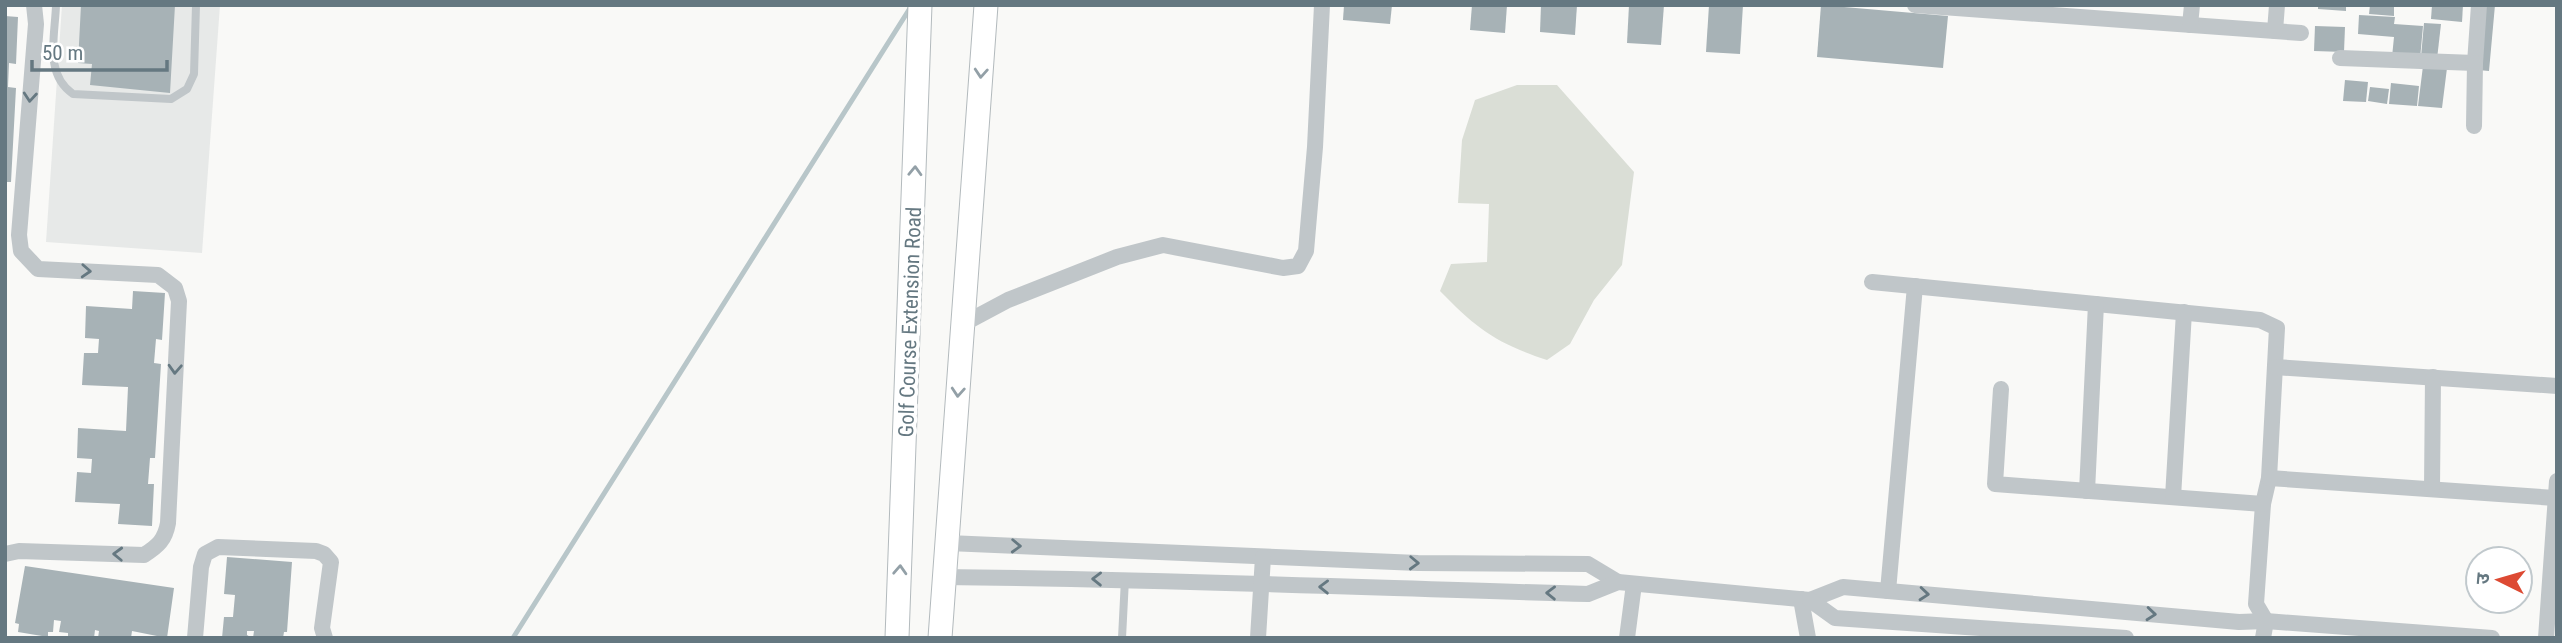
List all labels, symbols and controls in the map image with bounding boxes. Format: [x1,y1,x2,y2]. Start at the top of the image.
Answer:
scale bar [32,28,166,72]
text: 50 m [42,41,83,65]
one-way arrow [974,68,989,79]
one-way arrow [23,92,38,103]
one-way arrow [908,165,923,176]
street label: Golf Course Extension Road [894,206,926,438]
one-way arrow [81,264,92,279]
one-way arrow [168,364,183,375]
one-way arrow [951,387,966,398]
one-way arrow [1011,539,1022,554]
north arrow [2464,545,2534,615]
one-way arrow [112,546,123,562]
one-way arrow [1409,555,1420,570]
one-way arrow [892,564,907,575]
one-way arrow [1091,571,1102,586]
text: उ [2471,571,2495,585]
one-way arrow [1318,579,1329,595]
one-way arrow [1546,585,1557,600]
one-way arrow [1919,586,1930,601]
one-way arrow [2146,606,2157,621]

